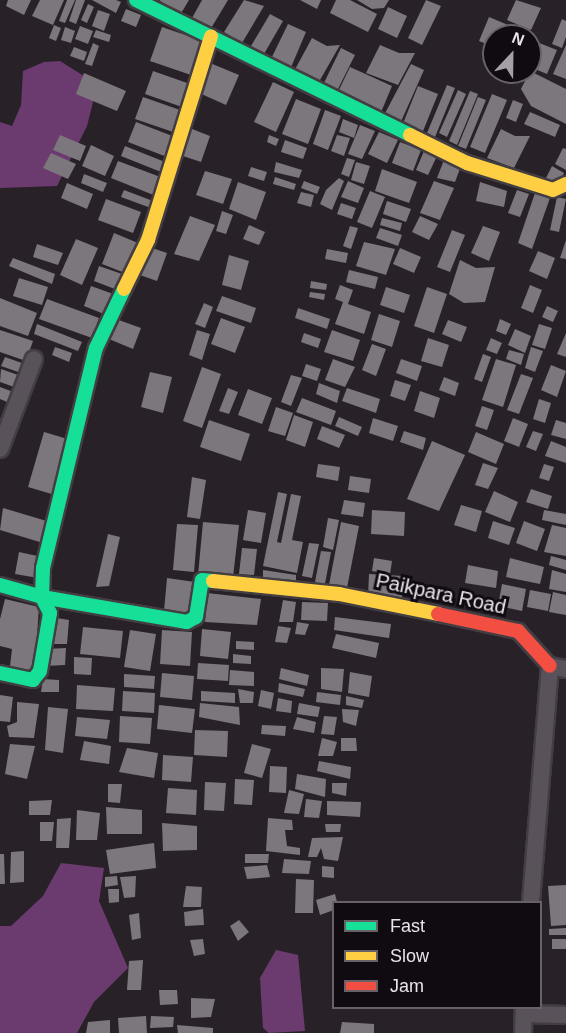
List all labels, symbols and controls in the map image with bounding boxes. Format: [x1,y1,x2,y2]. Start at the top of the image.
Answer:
north arrow [482,24,542,84]
text: N [510,29,527,49]
street label: Paikpara Road [374,569,508,619]
legend [332,901,542,1009]
text: Fast [390,916,425,936]
text: Slow [390,946,429,966]
text: Jam [390,976,424,996]

